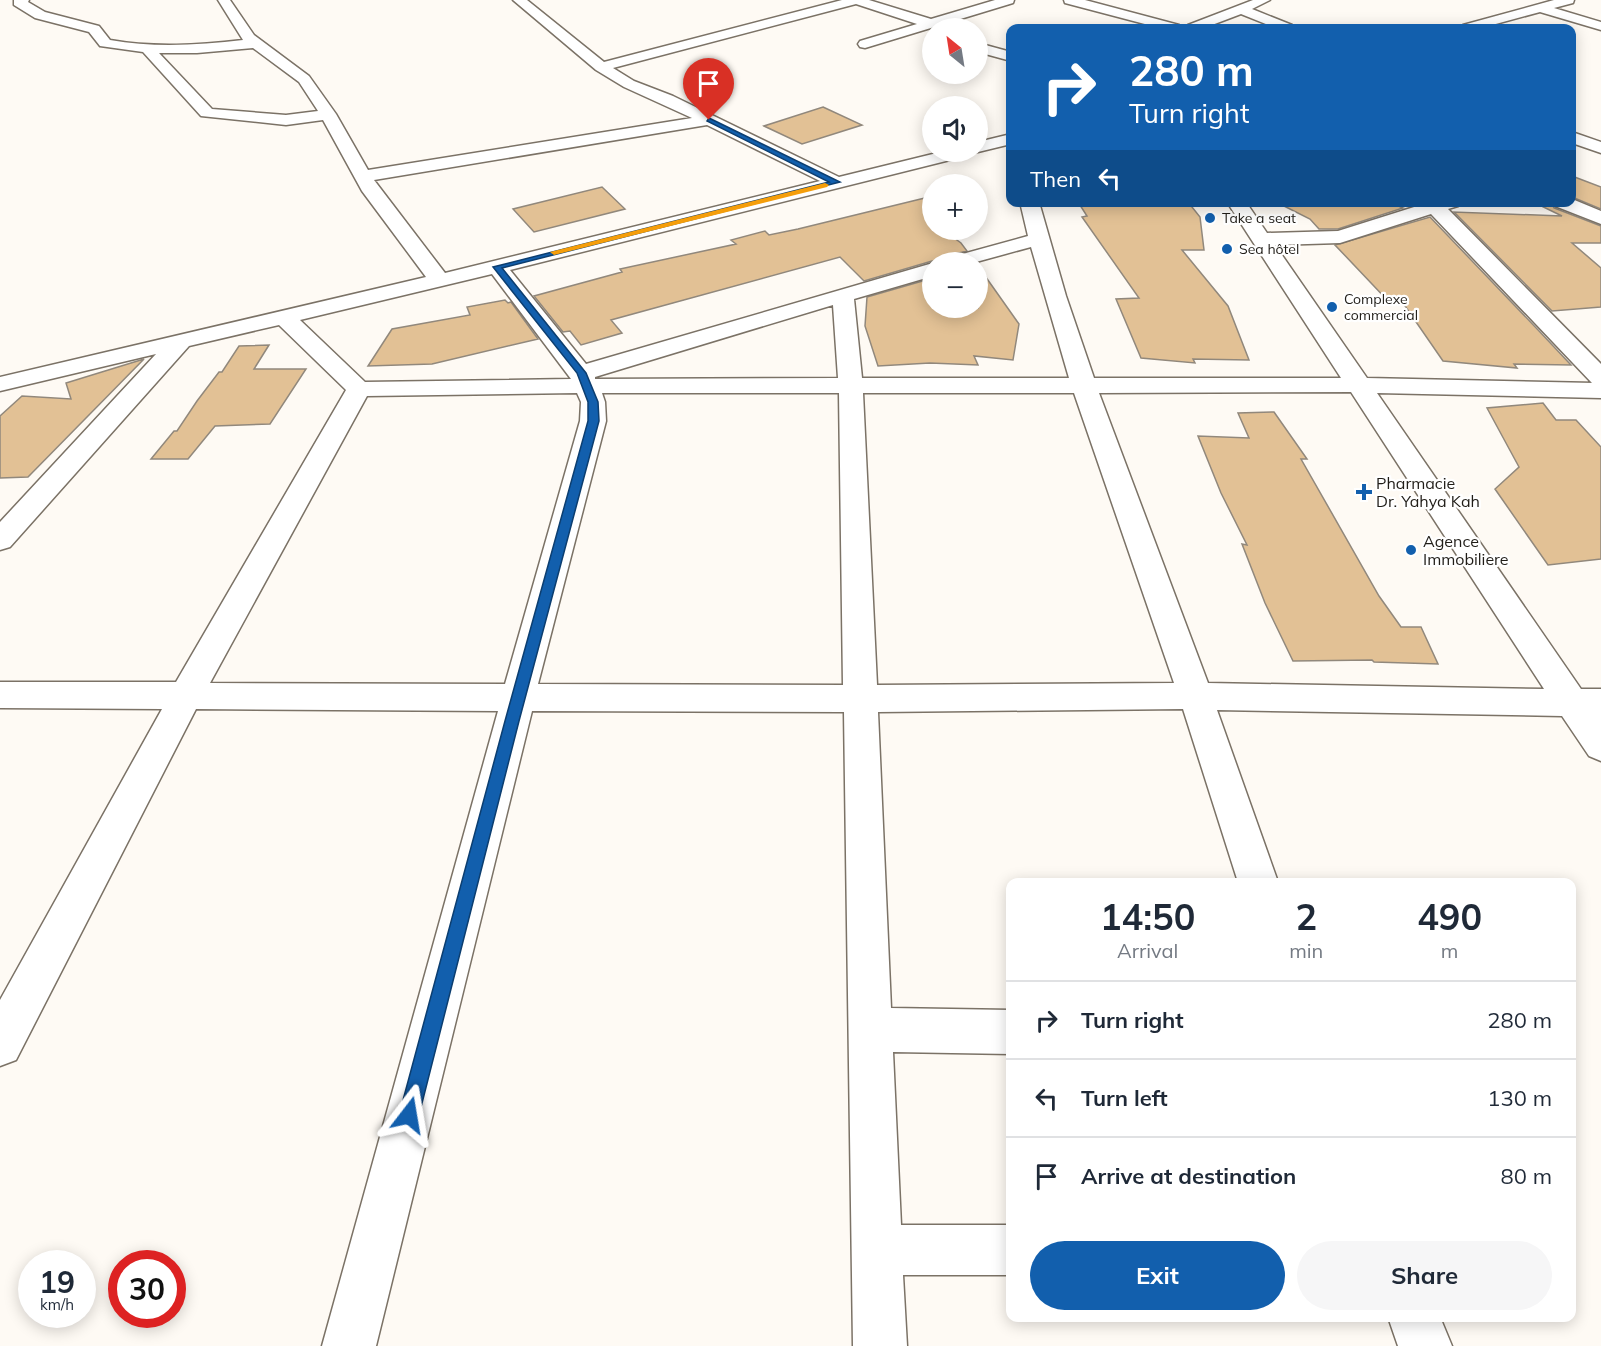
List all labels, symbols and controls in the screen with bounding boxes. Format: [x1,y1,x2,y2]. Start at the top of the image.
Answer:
north arrow [922,18,988,84]
map controls [922,18,988,318]
text: 280 m [1129,44,1254,97]
icon: right [1030,48,1108,126]
pin [683,58,734,120]
icon: arrive [692,67,725,100]
button: sound [922,96,988,162]
text: Turn right [1129,96,1249,130]
icon: left [1093,162,1126,195]
text: Then [1030,165,1081,193]
button: + [922,174,988,240]
place label: Take a seat [1222,209,1296,227]
marker: Take a seat [1203,211,1217,225]
place label: Sea hôtel [1239,240,1299,258]
marker: Sea hôtel [1220,242,1234,256]
button: − [922,252,988,318]
place label: Complexe commercial [1344,290,1418,324]
marker: Complexe commercial [1325,300,1339,314]
place label: Pharmacie Dr. Yahya Kah [1376,473,1480,511]
marker: Pharmacie Dr. Yahya Kah [1357,485,1371,499]
place label: Agence Immobiliere [1423,531,1509,569]
marker: Agence Immobiliere [1404,543,1418,557]
text: 14:50 [1100,894,1195,939]
text: 2 [1295,894,1317,939]
text: 490 [1417,894,1482,939]
text: Arrival [1117,938,1178,963]
text: min [1289,938,1323,963]
text: m [1441,938,1458,963]
icon: right [1030,1004,1063,1037]
text: Turn right [1081,1006,1184,1034]
text: 280 m [1487,1006,1552,1034]
icon: left [1030,1082,1063,1115]
position arrow [377,1083,441,1147]
text: Turn left [1081,1084,1168,1112]
text: 130 m [1487,1084,1552,1112]
icon: arrive [1030,1160,1063,1193]
text: Arrive at destination [1081,1162,1296,1190]
text: 80 m [1501,1162,1552,1190]
button: Exit [1030,1241,1285,1310]
button: Share [1297,1241,1552,1310]
speed limit sign: 30 [108,1250,186,1328]
text: 19 [39,1263,75,1301]
text: km/h [40,1295,74,1314]

